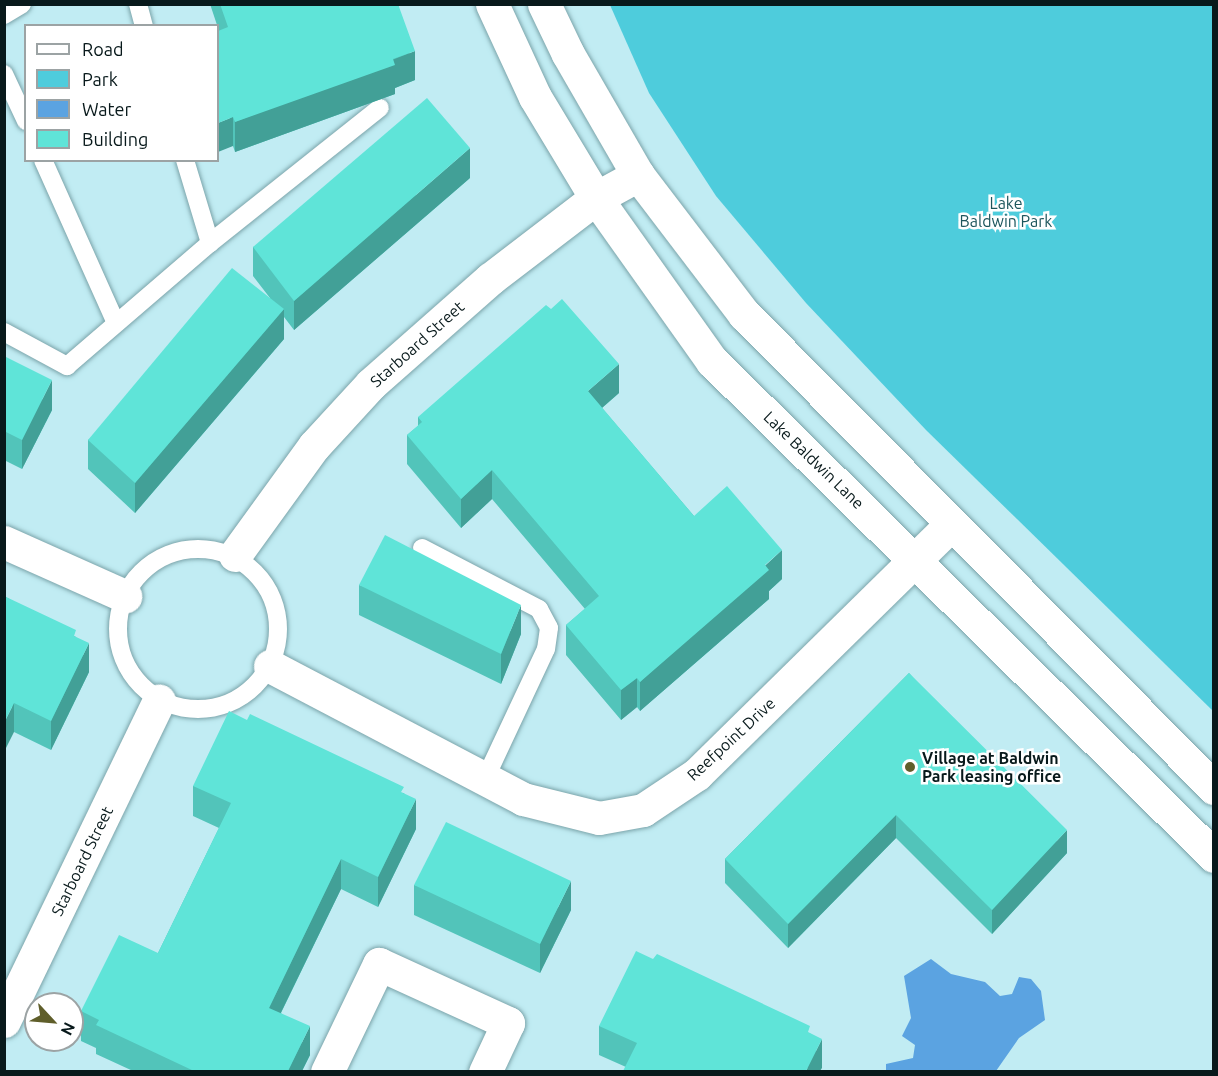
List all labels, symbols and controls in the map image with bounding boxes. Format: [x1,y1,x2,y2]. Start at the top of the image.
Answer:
legend [24,24,219,162]
text: Road [82,39,124,59]
text: Park [82,69,118,89]
text: Water [82,99,131,119]
text: Building [82,129,148,149]
park label: Lake Baldwin Park [960,193,1052,231]
street label: Starboard Street [366,297,468,391]
street label: Lake Baldwin Lane [760,407,868,513]
street label: Reefpoint Drive [683,693,779,785]
place label: Village at Baldwin Park leasing office [922,748,1061,786]
marker: Village at Baldwin Park leasing office [903,760,917,774]
street label: Starboard Street [47,803,117,919]
north arrow [24,992,84,1052]
text: N [58,1020,79,1038]

